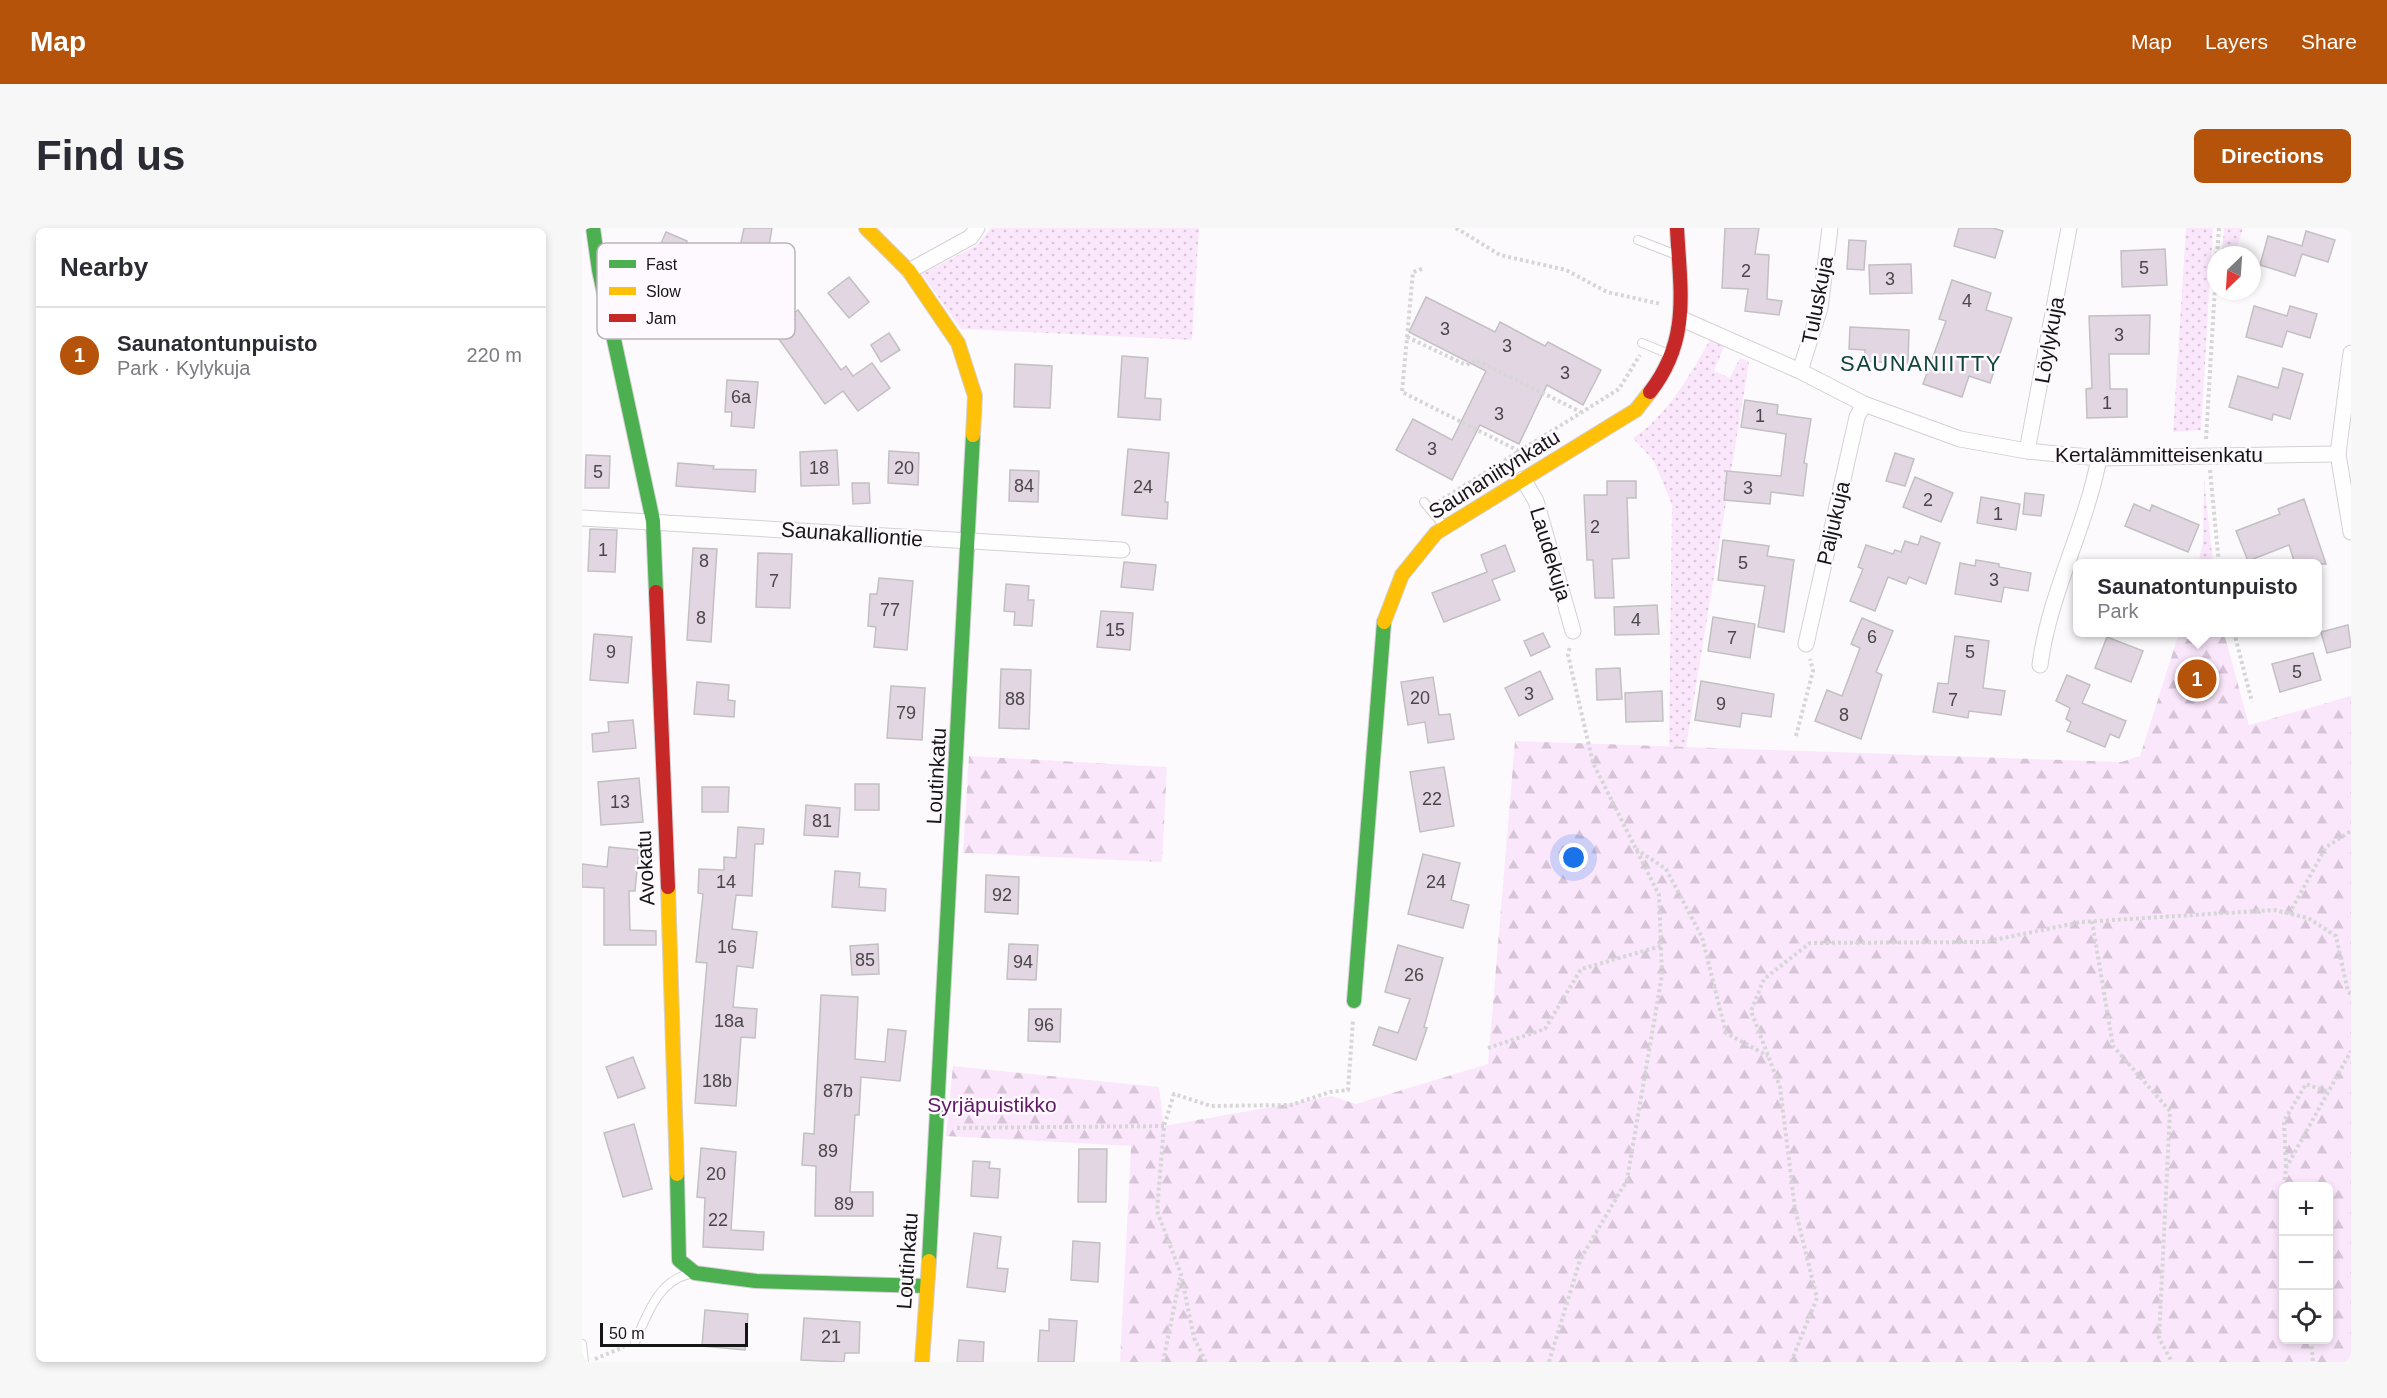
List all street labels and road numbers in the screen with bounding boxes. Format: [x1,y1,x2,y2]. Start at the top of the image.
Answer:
street label: Tuluskuja [1797,254,1837,346]
street label: Löylykuja [2030,295,2068,385]
street label: Saunaniitynkatu [1425,425,1563,523]
street label: Kertalämmitteisenkatu [2055,443,2263,466]
street label: Paljukuja [1812,479,1854,567]
street label: Laudekuja [1526,504,1576,604]
street label: Saunakalliontie [780,518,924,550]
street label: Loutinkatu [922,727,950,825]
street label: Avokatu [632,830,658,906]
street label: Loutinkatu [892,1212,922,1310]

